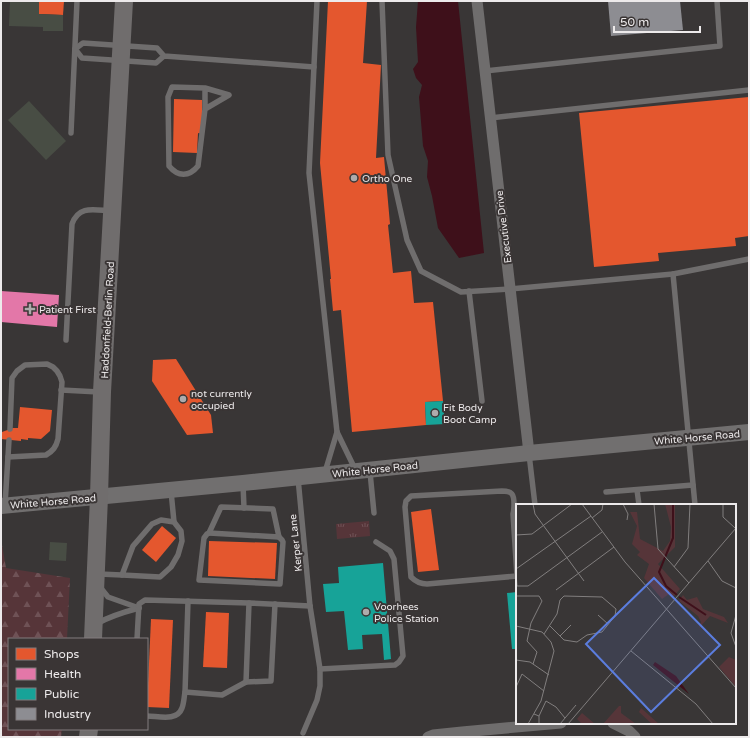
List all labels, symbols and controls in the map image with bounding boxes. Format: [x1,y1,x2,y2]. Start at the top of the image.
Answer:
scale bar [614,8,700,34]
text: 50 m [620,15,649,29]
marker: Ortho One [349,173,359,183]
place label: Ortho One [362,173,413,185]
street label: Executive Drive [494,189,514,264]
street label: Haddonfield-Berlin Road [99,261,117,379]
marker: Patient First [24,303,36,315]
place label: Patient First [39,304,96,316]
place label: not currently occupied [191,388,252,412]
marker: not currently occupied [178,394,188,404]
place label: Fit Body Boot Camp [443,402,496,426]
marker: Fit Body Boot Camp [430,408,440,418]
street label: White Horse Road [654,428,741,448]
street label: White Horse Road [332,460,419,480]
street label: White Horse Road [10,492,97,512]
inset map [516,504,736,724]
street label: Kerper Lane [287,513,305,572]
place label: Voorhees Police Station [374,601,439,625]
marker: Voorhees Police Station [361,607,371,617]
legend [8,638,148,730]
text: Shops [44,647,79,661]
text: Health [44,667,81,681]
text: Public [44,687,79,701]
text: Industry [44,707,91,721]

